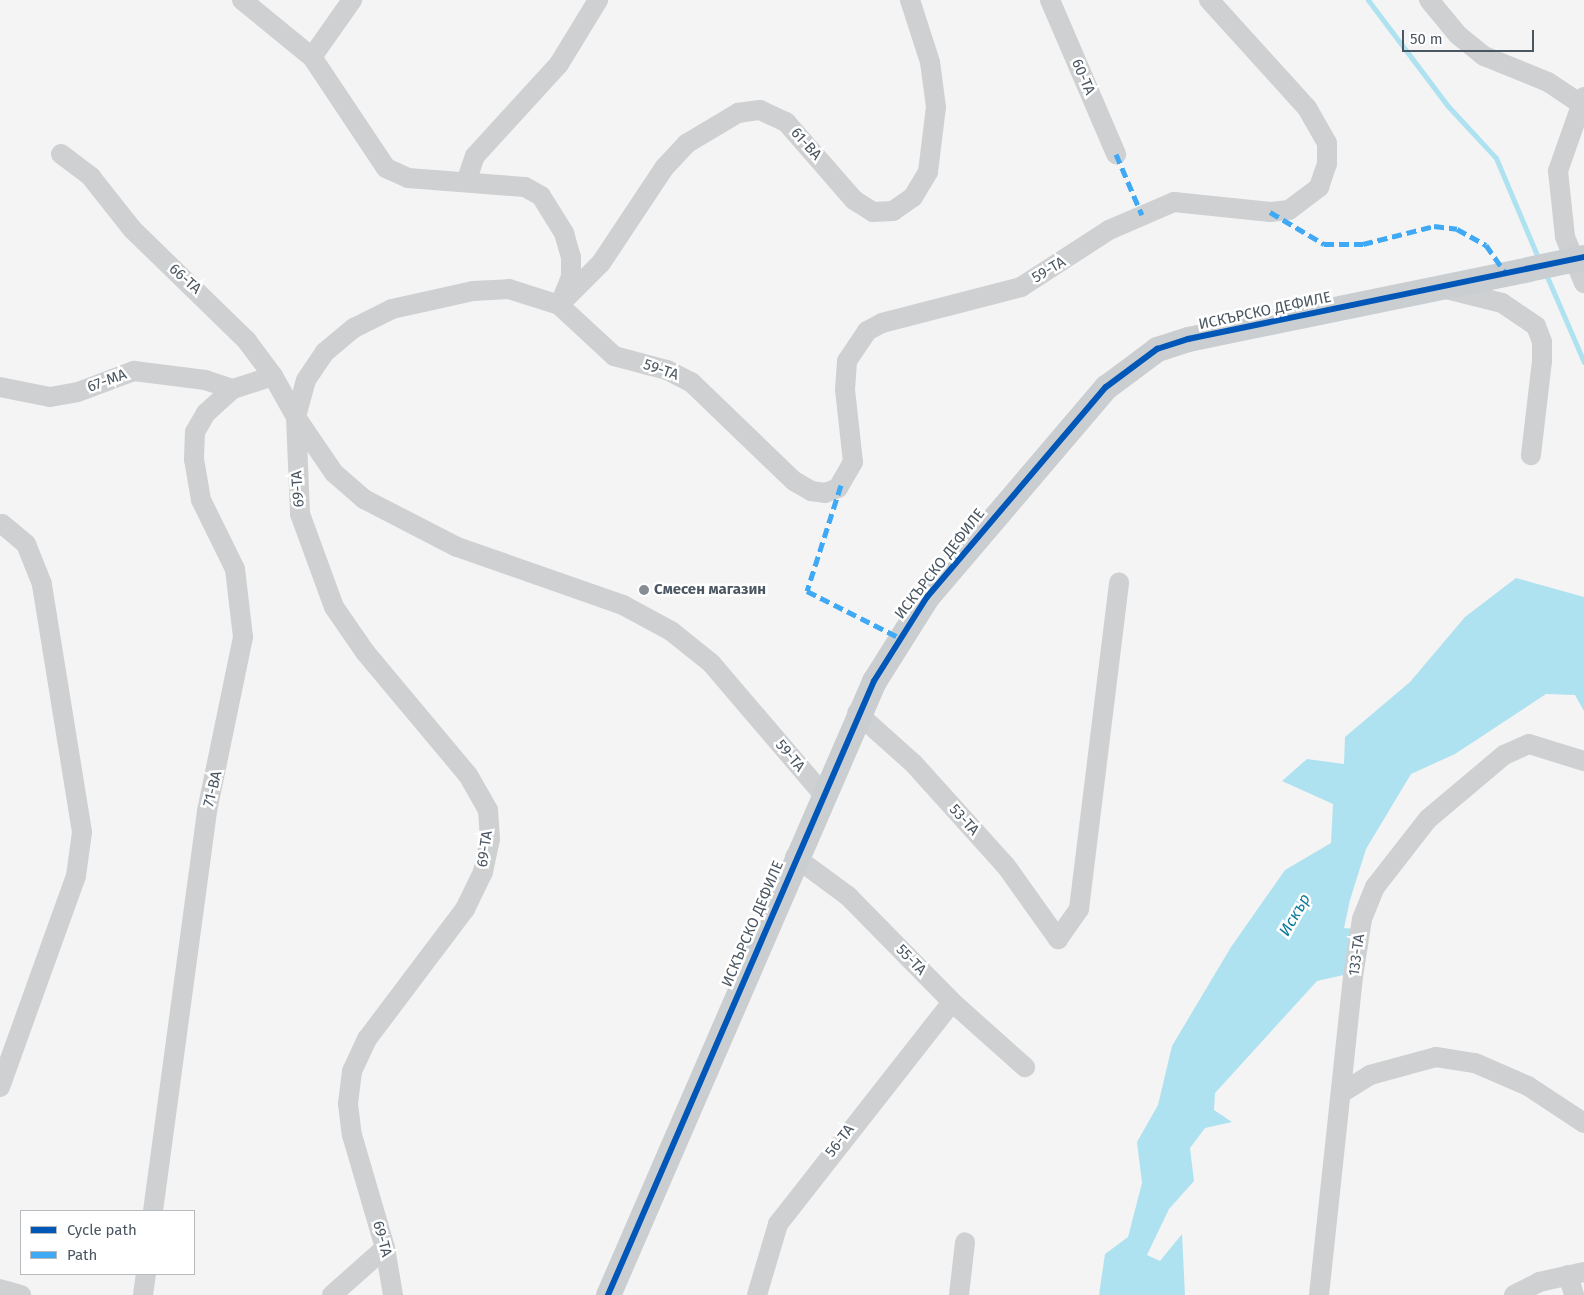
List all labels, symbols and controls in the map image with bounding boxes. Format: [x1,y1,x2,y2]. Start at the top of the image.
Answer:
scale bar [1404,20,1536,52]
text: 50 m [1410,30,1443,48]
street label: 60-ТА [1067,56,1099,98]
street label: 61-ВА [787,124,825,164]
street label: 59-ТА [1029,253,1069,287]
street label: 66-ТА [165,260,205,298]
street label: ИСКЪРСКО ДЕФИЛЕ [1197,288,1333,334]
street label: 59-ТА [641,356,681,384]
street label: 67-МА [85,366,129,396]
street label: 69-ТА [288,470,308,508]
street label: ИСКЪРСКО ДЕФИЛЕ [891,505,989,623]
place label: Смесен магазин [654,581,766,599]
marker: Смесен магазин [638,584,650,596]
street label: 59-ТА [772,736,808,776]
street label: 71-ВА [200,769,226,809]
street label: 53-ТА [945,801,983,839]
street label: 69-ТА [474,830,496,868]
street label: ИСКЪРСКО ДЕФИЛЕ [718,858,788,990]
water label: Искър [1275,890,1315,940]
street label: 133-ТА [1345,933,1369,977]
street label: 55-ТА [892,941,930,979]
street label: 56-ТА [822,1121,858,1161]
legend [20,1210,195,1275]
street label: 69-ТА [369,1219,395,1259]
text: Cycle path [67,1221,137,1239]
text: Path [67,1246,97,1264]

